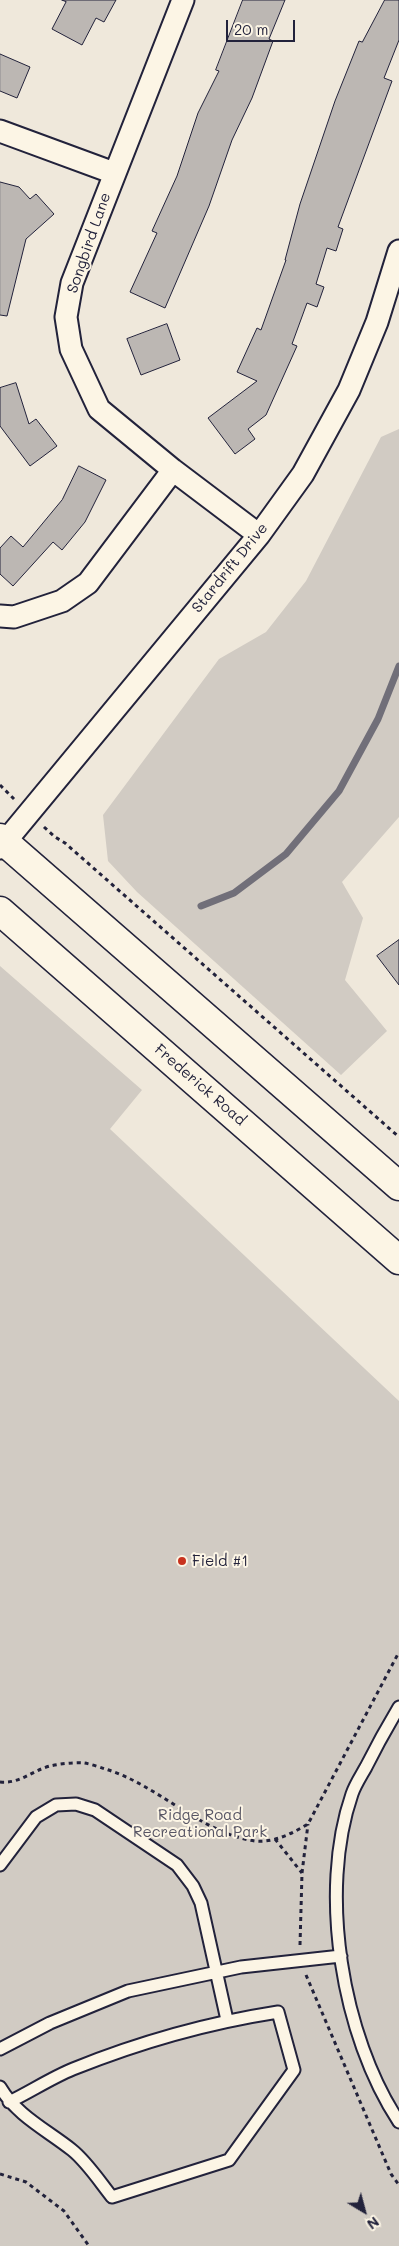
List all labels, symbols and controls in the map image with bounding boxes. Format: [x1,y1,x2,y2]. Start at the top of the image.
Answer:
scale bar [229,10,298,42]
text: 20 m [234,19,268,39]
street label: Songbird Lane [63,190,115,296]
street label: Stardrift Drive [188,519,272,617]
street label: Frederick Road [151,1040,249,1130]
place label: Field #1 [192,1552,248,1570]
marker: Field #1 [176,1555,188,1567]
park label: Ridge Road Recreational Park [133,1806,267,1841]
north arrow [339,2186,389,2236]
text: N [363,2213,383,2234]

